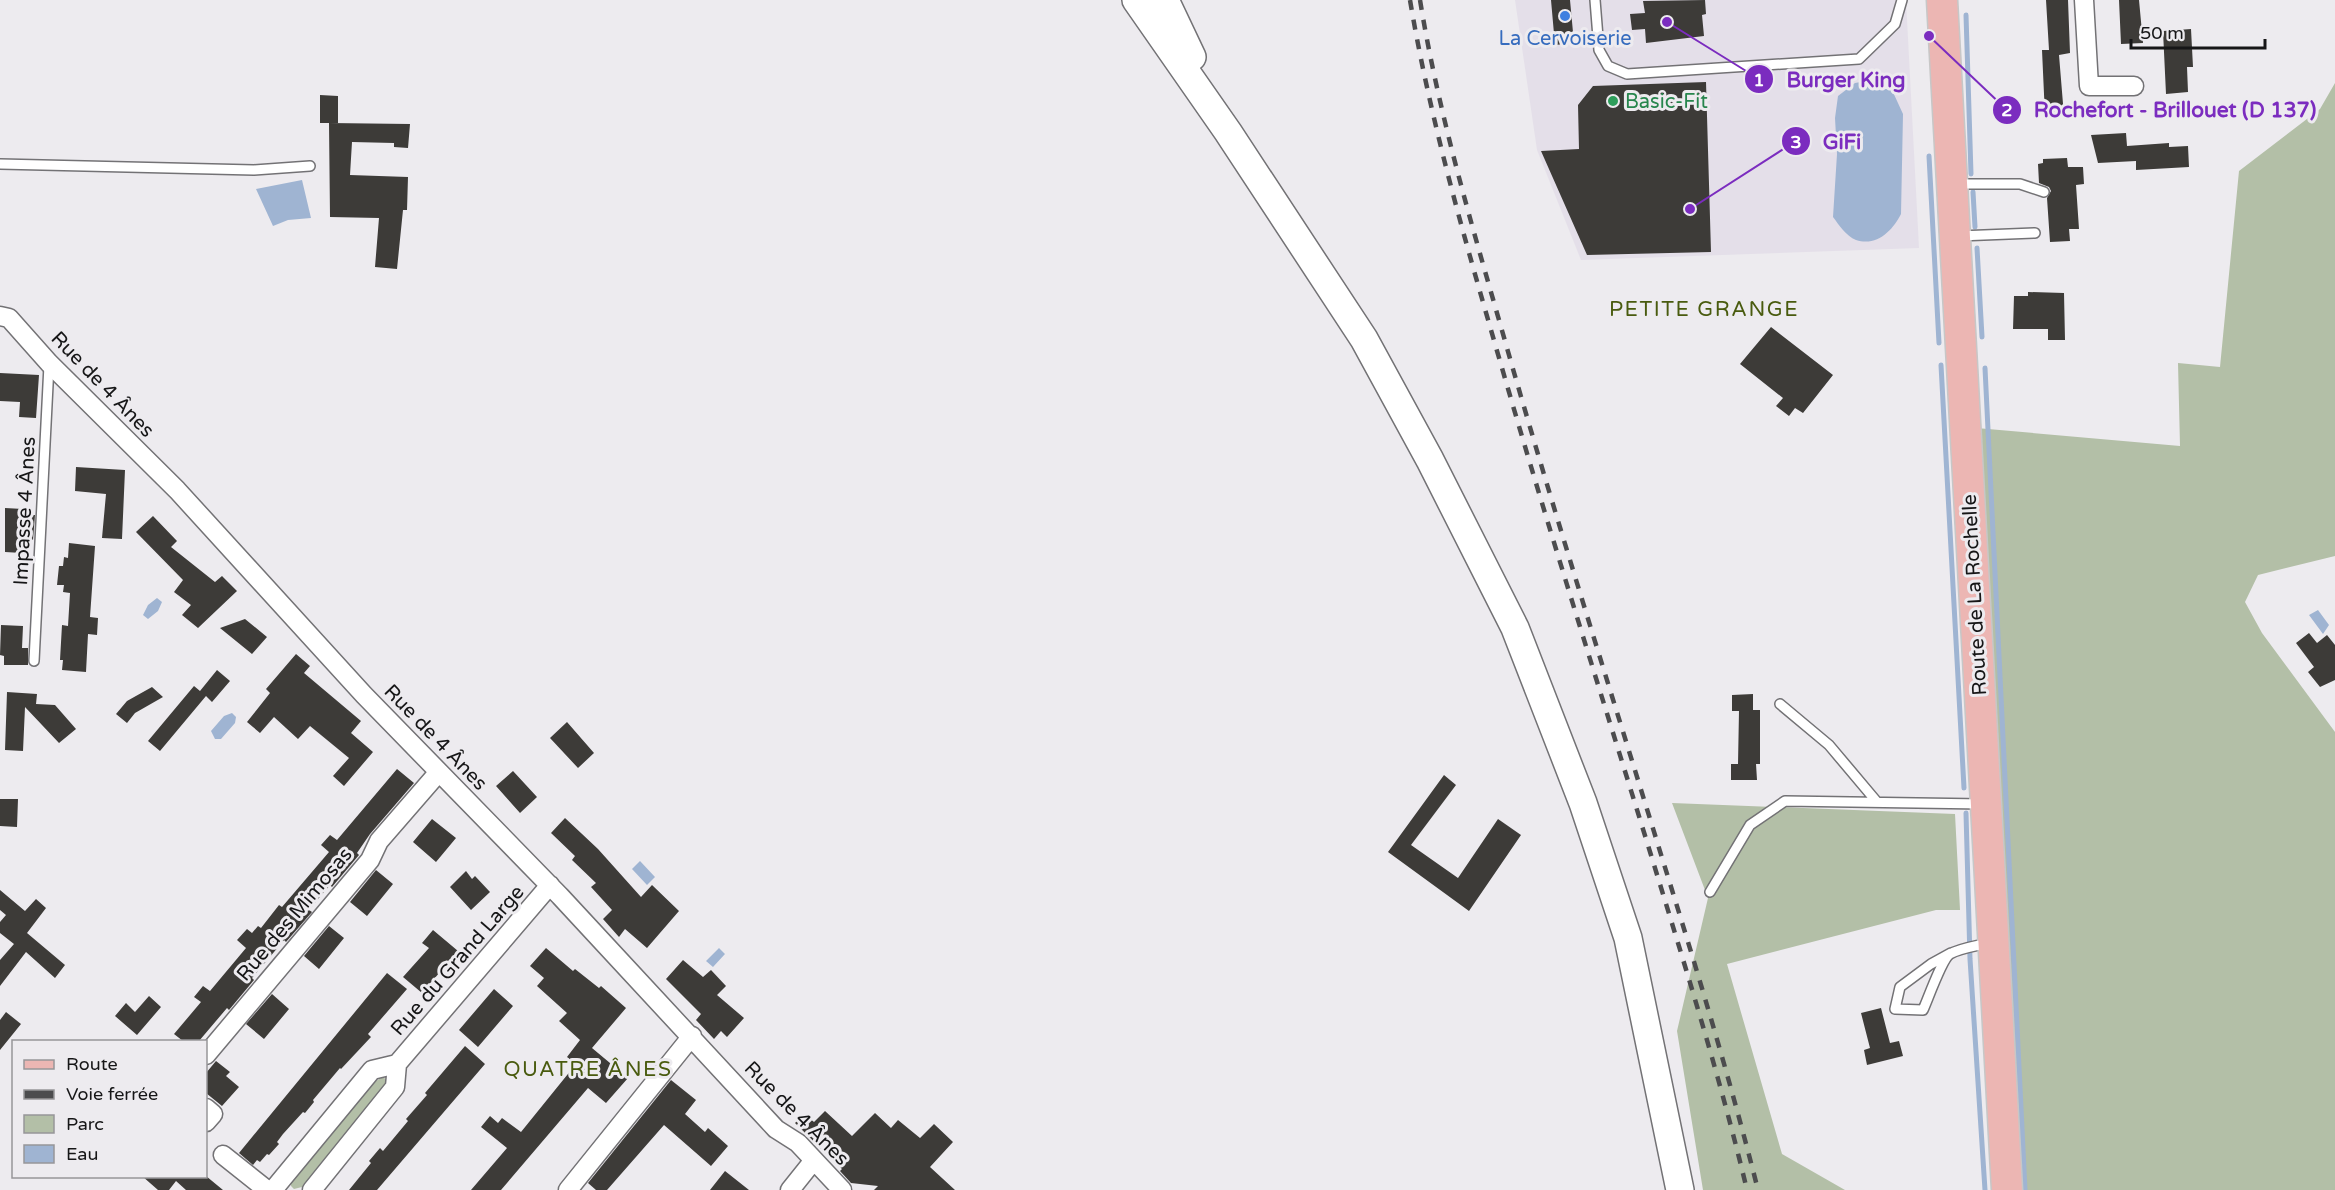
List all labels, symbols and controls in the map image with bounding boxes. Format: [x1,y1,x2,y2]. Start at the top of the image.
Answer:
marker: La Cervoiserie [1558,9,1572,23]
scale bar [2131,12,2264,50]
text: 50 m [2140,22,2184,44]
place label: La Cervoiserie [1499,27,1632,51]
callout: Burger King [1744,60,1917,99]
text: Burger King [1787,68,1905,93]
text: 1 [1753,69,1765,91]
place label: Basic-Fit [1625,90,1708,114]
callout: Rochefort - Brillouet (D 137) [1992,90,2328,129]
marker: Basic-Fit [1606,94,1620,108]
text: Rochefort - Brillouet (D 137) [2034,98,2316,123]
text: 2 [2001,99,2013,121]
callout: GiFi [1781,122,1874,161]
text: GiFi [1823,130,1861,155]
text: 3 [1790,131,1802,153]
district label: PETITE GRANGE [1609,297,1799,322]
street label: Rue de 4 Ânes [46,326,159,443]
street label: Impasse 4 Ânes [8,436,41,586]
street label: Route de La Rochelle [1958,494,1992,696]
street label: Rue de 4 Ânes [379,679,492,796]
street label: Rue des Mimosas [232,843,358,986]
street label: Rue du Grand Large [386,881,529,1041]
legend [12,1040,207,1178]
text: Route [66,1053,118,1075]
street label: Rue de 4 Ânes [739,1056,854,1171]
district label: QUATRE ÂNES [504,1057,672,1082]
text: Voie ferrée [66,1083,158,1105]
text: Parc [66,1113,104,1135]
text: Eau [66,1143,98,1165]

